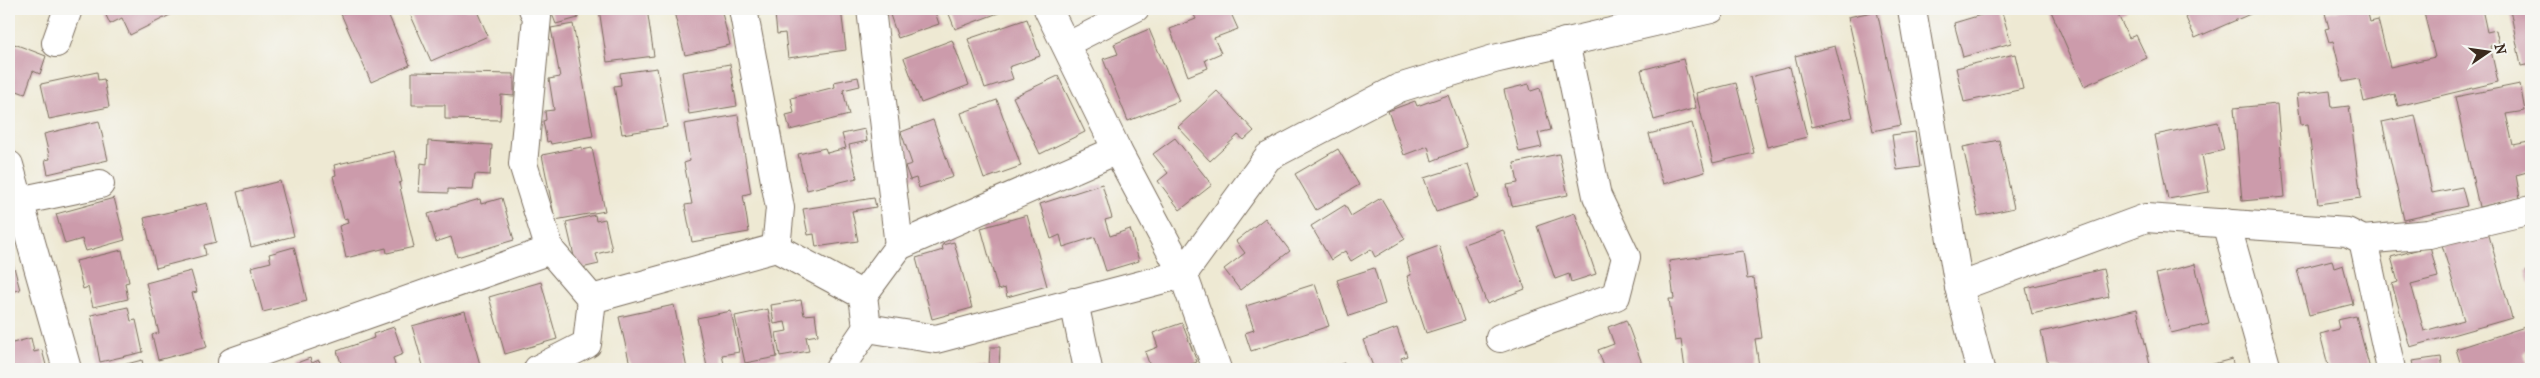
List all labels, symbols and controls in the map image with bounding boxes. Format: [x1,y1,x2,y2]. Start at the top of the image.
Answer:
north arrow [2462,28,2512,78]
text: N [2491,42,2510,57]

